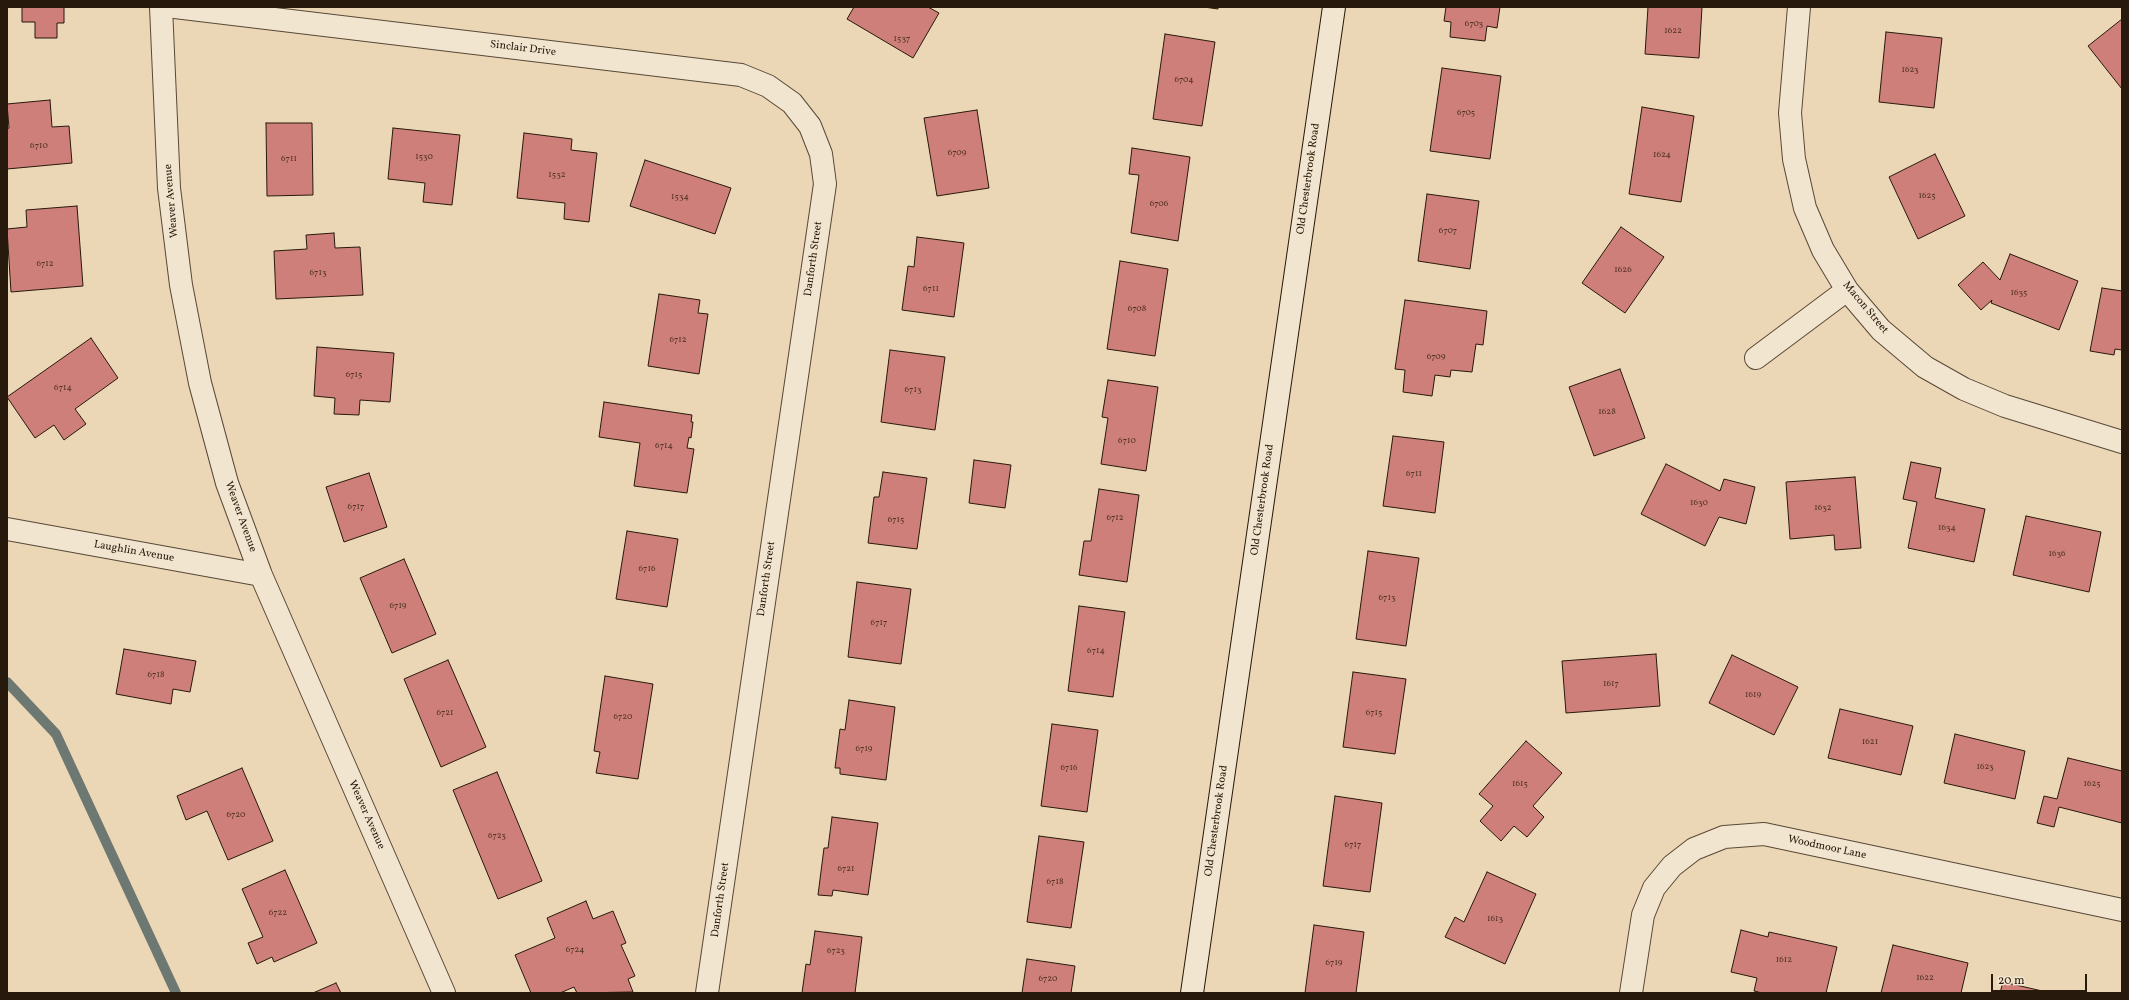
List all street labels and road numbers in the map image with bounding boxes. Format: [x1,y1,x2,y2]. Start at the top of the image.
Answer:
street label: Sinclair Drive [489,38,557,60]
street label: Old Chesterbrook Road [1295,123,1323,235]
street label: Weaver Avenue [162,163,182,239]
street label: Danforth Street [802,221,826,297]
street label: Macon Street [1839,279,1891,337]
street label: Old Chesterbrook Road [1249,444,1277,556]
street label: Weaver Avenue [221,480,259,554]
street label: Laughlin Avenue [93,538,175,566]
street label: Danforth Street [755,541,779,617]
street label: Old Chesterbrook Road [1203,765,1231,877]
street label: Weaver Avenue [345,778,387,852]
street label: Woodmoor Lane [1787,833,1867,863]
street label: Danforth Street [709,862,733,938]

